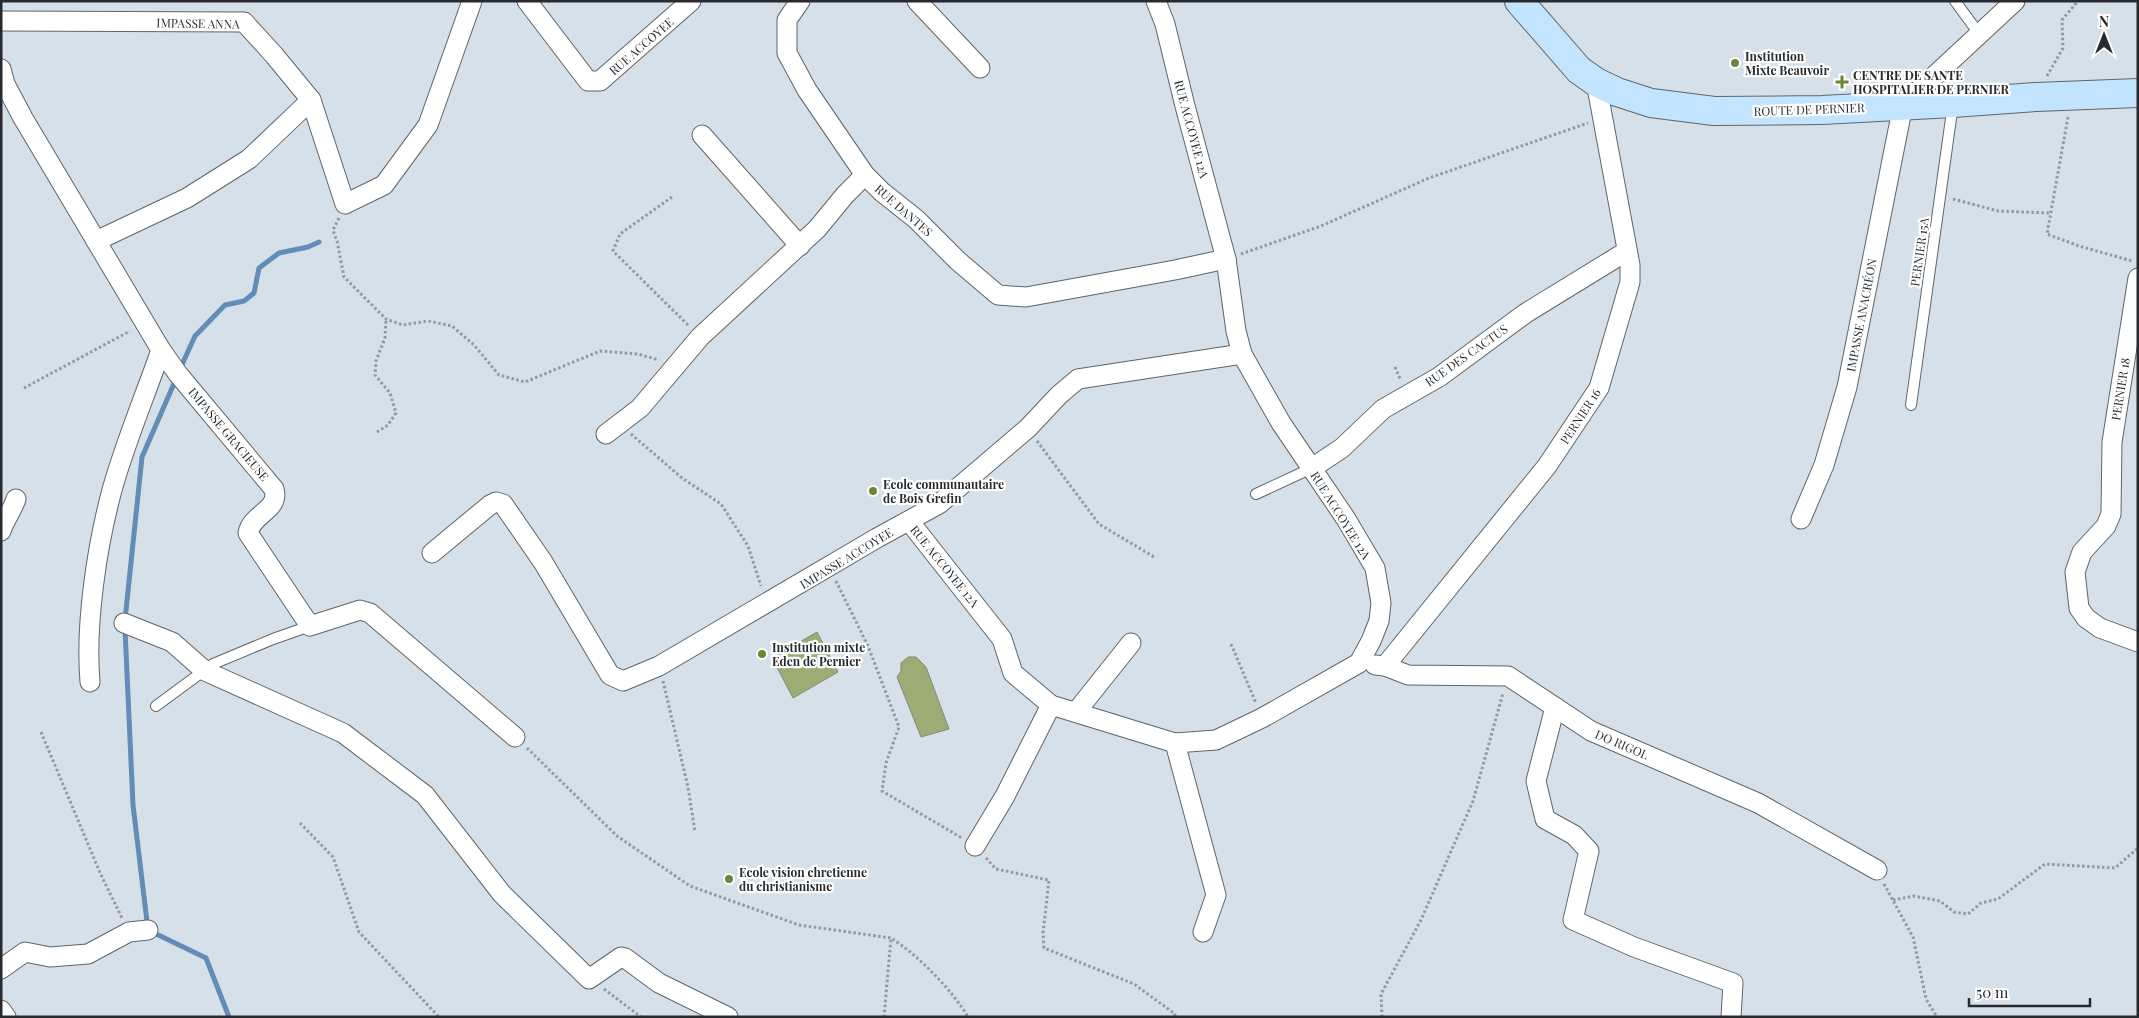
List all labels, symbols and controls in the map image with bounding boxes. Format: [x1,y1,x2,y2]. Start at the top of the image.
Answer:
north arrow [2079,10,2129,60]
text: N [2099,12,2109,31]
street label: IMPASSE ANNA [156,14,240,32]
street label: RUE ACCOYEE [606,14,676,78]
place label: Institution Mixte Beauvoir [1745,48,1829,78]
marker: Institution Mixte Beauvoir [1729,57,1741,69]
place label: CENTRE DE SANTE HOSPITALIER DE PERNIER [1853,67,2010,97]
marker: CENTRE DE SANTE HOSPITALIER DE PERNIER [1835,75,1849,89]
street label: RUE ACCOYEE 12A [1171,78,1213,180]
street label: ROUTE DE PERNIER [1753,99,1865,119]
street label: RUE DANTES [872,180,936,240]
street label: PERNIER 15A [1906,216,1932,287]
street label: IMPASSE ANACRÉON [1842,256,1880,373]
street label: RUE DES CACTUS [1421,320,1511,390]
street label: PERNIER 18 [2107,357,2133,421]
street label: IMPASSE GRACIEUSE [185,384,273,484]
street label: PERNIER 16 [1556,385,1604,447]
street label: RUE ACCOYEE 12A [1307,468,1375,562]
place label: Ecole communautaire de Bois Grefin [883,476,1004,506]
marker: Ecole communautaire de Bois Grefin [867,485,879,497]
street label: RUE ACCOYEE 12A [907,522,983,611]
street label: IMPASSE ACCOYEE [797,524,895,592]
place label: Institution mixte Eden de Pernier [772,639,865,669]
marker: Institution mixte Eden de Pernier [756,648,768,660]
street label: DO RIGOL [1593,726,1651,762]
place label: Ecole vision chretienne du christianisme [739,864,867,894]
marker: Ecole vision chretienne du christianisme [723,873,735,885]
scale bar [1969,976,2090,1008]
text: 50 m [1976,982,2009,1002]

